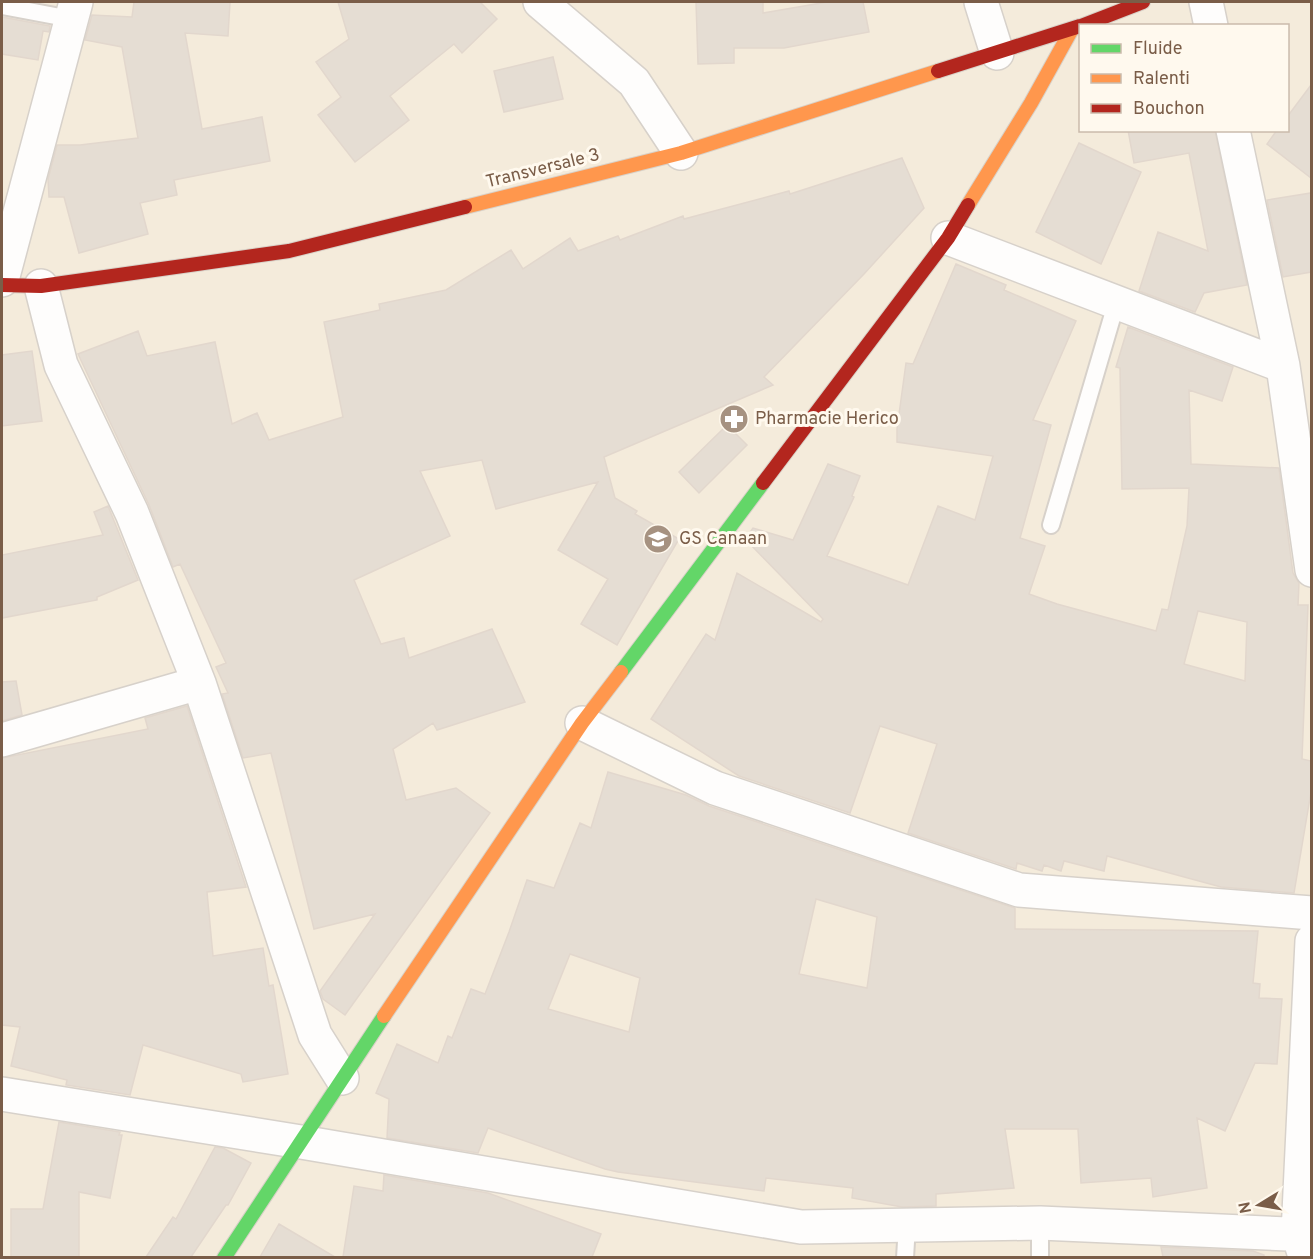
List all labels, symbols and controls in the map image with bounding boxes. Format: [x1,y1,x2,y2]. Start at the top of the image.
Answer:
legend [1079,24,1289,132]
text: Fluide [1133,38,1182,61]
text: Ralenti [1133,68,1190,91]
text: Bouchon [1133,98,1205,121]
street label: Transversale 3 [484,144,602,194]
pharmacy icon: Pharmacie Herico [718,403,750,435]
place label: Pharmacie Herico [755,408,899,431]
school or university icon: GS Canaan [642,523,674,555]
place label: GS Canaan [679,528,767,551]
north arrow [1229,1175,1289,1235]
text: N [1235,1200,1257,1215]

